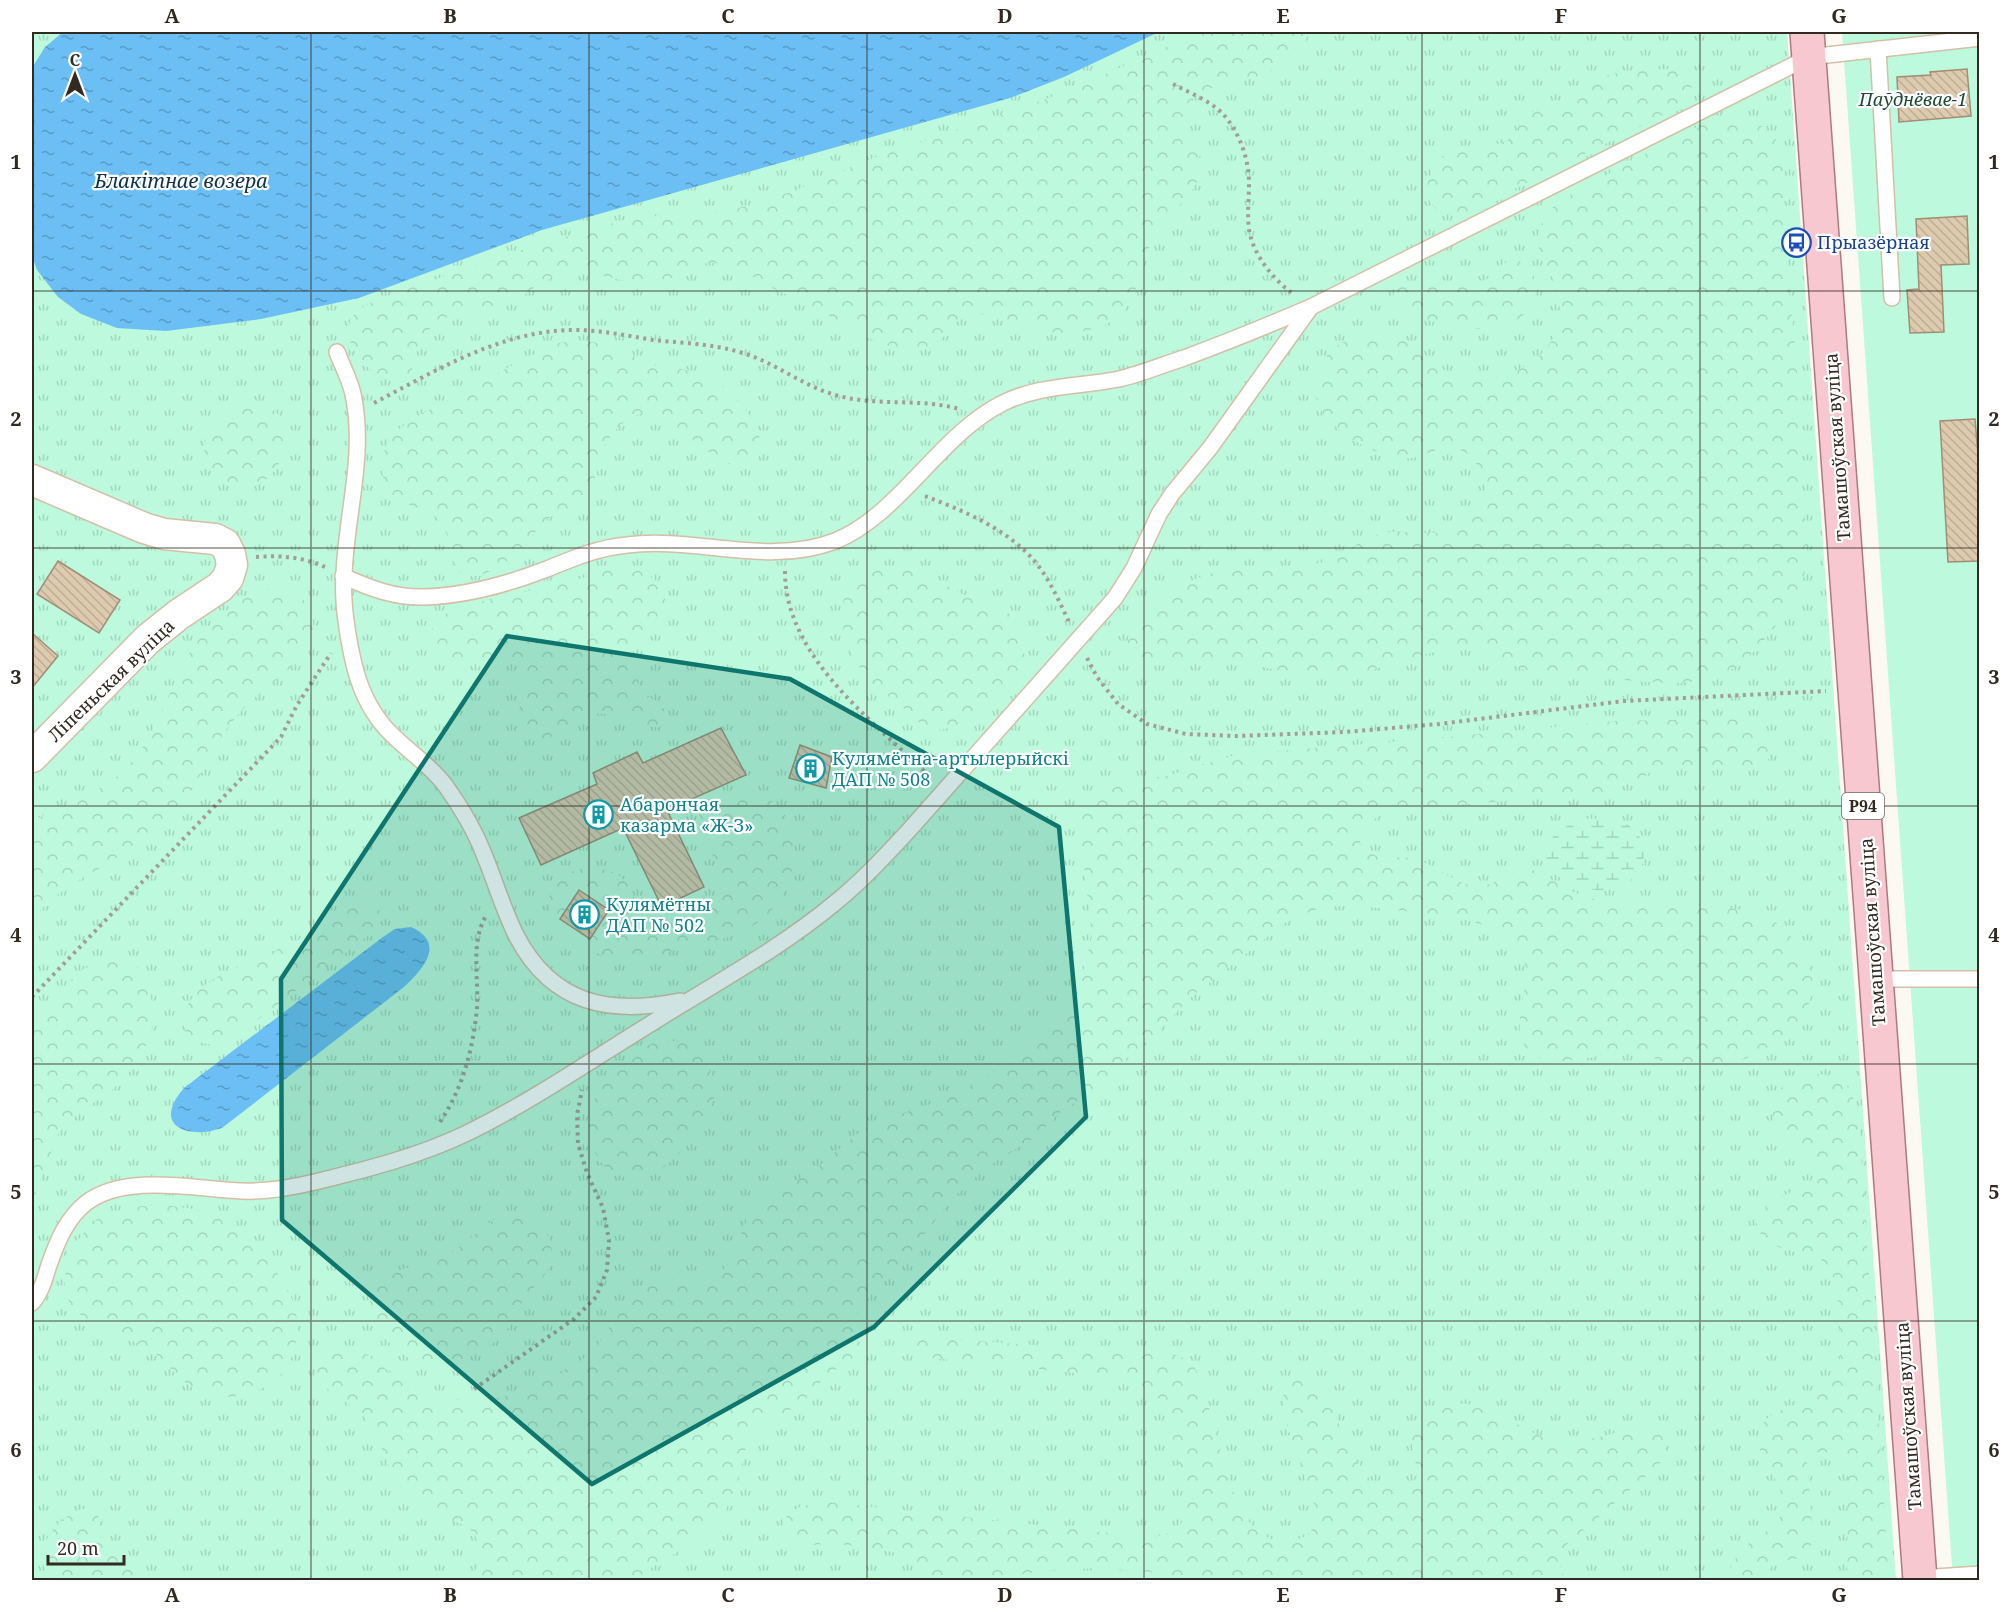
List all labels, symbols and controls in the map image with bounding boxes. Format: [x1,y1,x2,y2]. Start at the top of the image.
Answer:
text: A [164,2,180,29]
text: B [443,2,457,29]
text: C [721,2,735,29]
text: D [997,2,1013,29]
text: E [1276,2,1290,29]
text: F [1555,2,1567,29]
text: G [1831,2,1847,29]
north arrow [45,45,105,105]
text: С [70,49,80,71]
park label: Паўднёвае-1 [1858,87,1967,111]
text: 1 [10,148,22,175]
text: 1 [1988,148,2000,175]
water label: Блакітнае возера [93,167,268,194]
bus stop icon: Прыазёрная [1780,226,1812,258]
place label: Прыазёрная [1817,230,1930,254]
street label: Тамашоўская вуліца [1818,352,1856,542]
text: 2 [10,405,22,432]
text: 2 [1988,405,2000,432]
street label: Ліпеньская вуліца [43,613,179,747]
text: 3 [10,663,22,690]
text: 3 [1988,663,2000,690]
place label: Кулямётна-артылерыйскі ДАП № 508 [832,746,1069,791]
building icon: Кулямётна-артылерыйскі ДАП № 508 [795,752,827,784]
place label: Абарончая казарма «Ж-З» [620,792,753,837]
road number: Р94 [1842,793,1884,819]
building icon: Абарончая казарма «Ж-З» [583,798,615,830]
street label: Тамашоўская вуліца [1853,837,1891,1027]
place label: Кулямётны ДАП № 502 [606,892,711,937]
building icon: Кулямётны ДАП № 502 [569,898,601,930]
text: 4 [10,921,22,948]
text: 4 [1988,921,2000,948]
text: 5 [10,1178,22,1205]
text: 5 [1988,1178,2000,1205]
street label: Тамашоўская вуліца [1889,1321,1927,1511]
text: 6 [10,1436,22,1463]
text: 6 [1988,1436,2000,1463]
scale bar [48,1528,124,1566]
text: 20 m [57,1536,99,1560]
text: A [164,1581,180,1608]
text: B [443,1581,457,1608]
text: C [721,1581,735,1608]
text: D [997,1581,1013,1608]
text: E [1276,1581,1290,1608]
text: F [1555,1581,1567,1608]
text: G [1831,1581,1847,1608]

